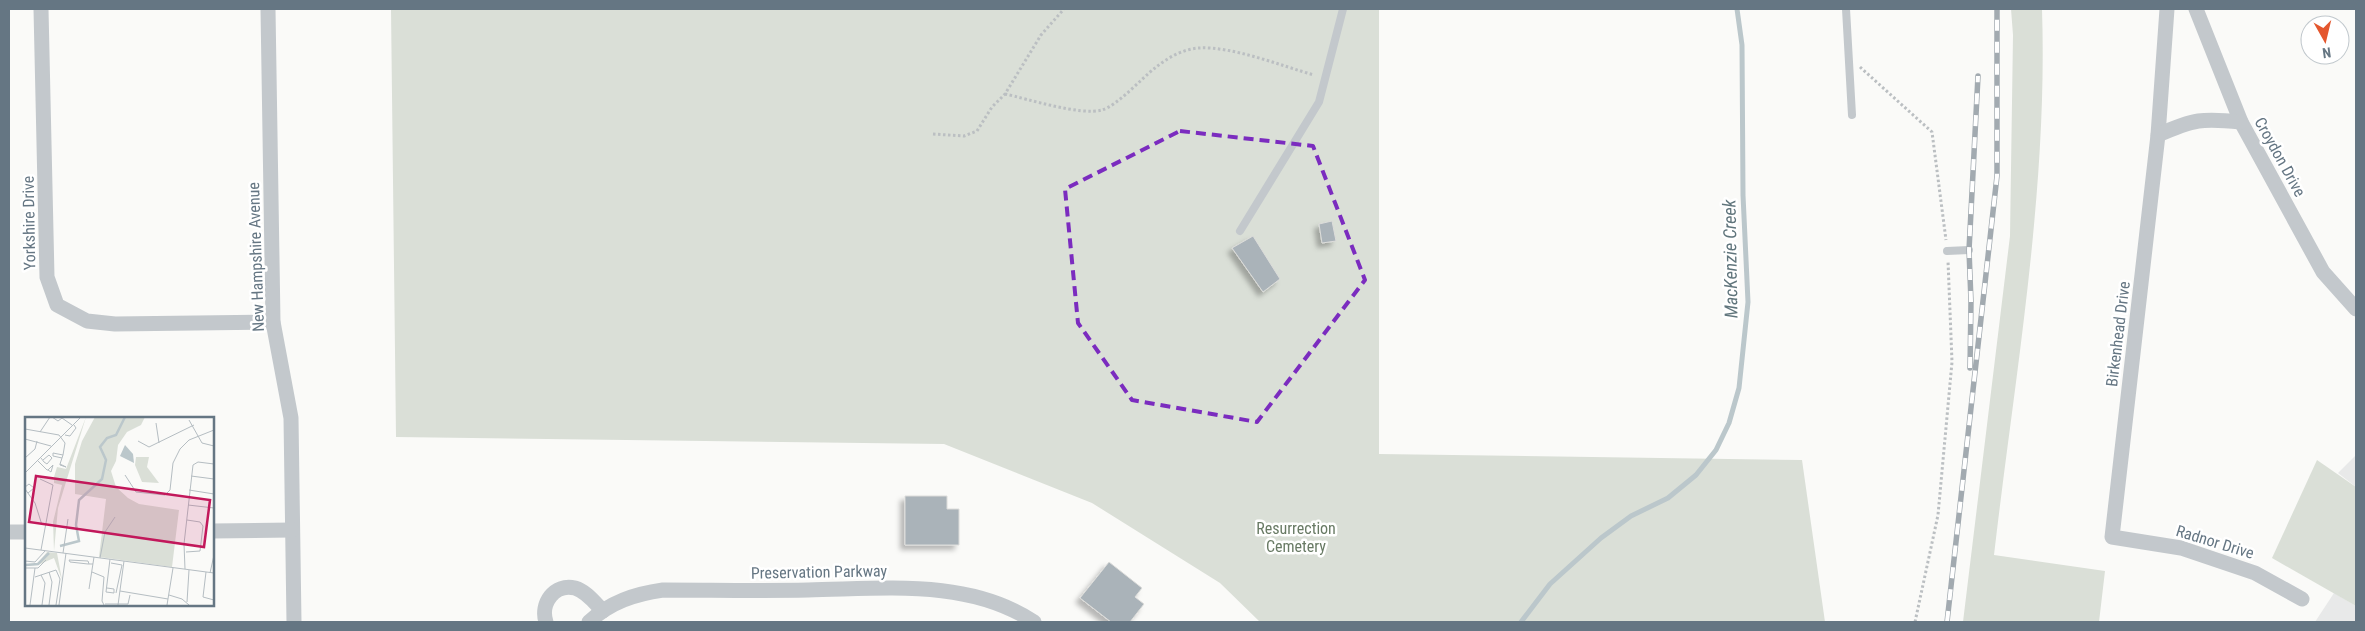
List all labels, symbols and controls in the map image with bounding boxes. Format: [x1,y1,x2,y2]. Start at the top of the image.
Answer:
north arrow [2300,15,2350,65]
text: N [2321,44,2332,61]
street label: Croydon Drive [2250,114,2310,200]
street label: Yorkshire Drive [19,176,39,270]
street label: New Hampshire Avenue [244,182,268,332]
water label: MacKenzie Creek [1718,198,1742,319]
street label: Birkenhead Drive [2102,280,2134,388]
inset map [25,417,214,606]
park label: Resurrection Cemetery [1256,519,1336,556]
street label: Radnor Drive [2174,521,2256,563]
street label: Preservation Parkway [751,561,888,583]

